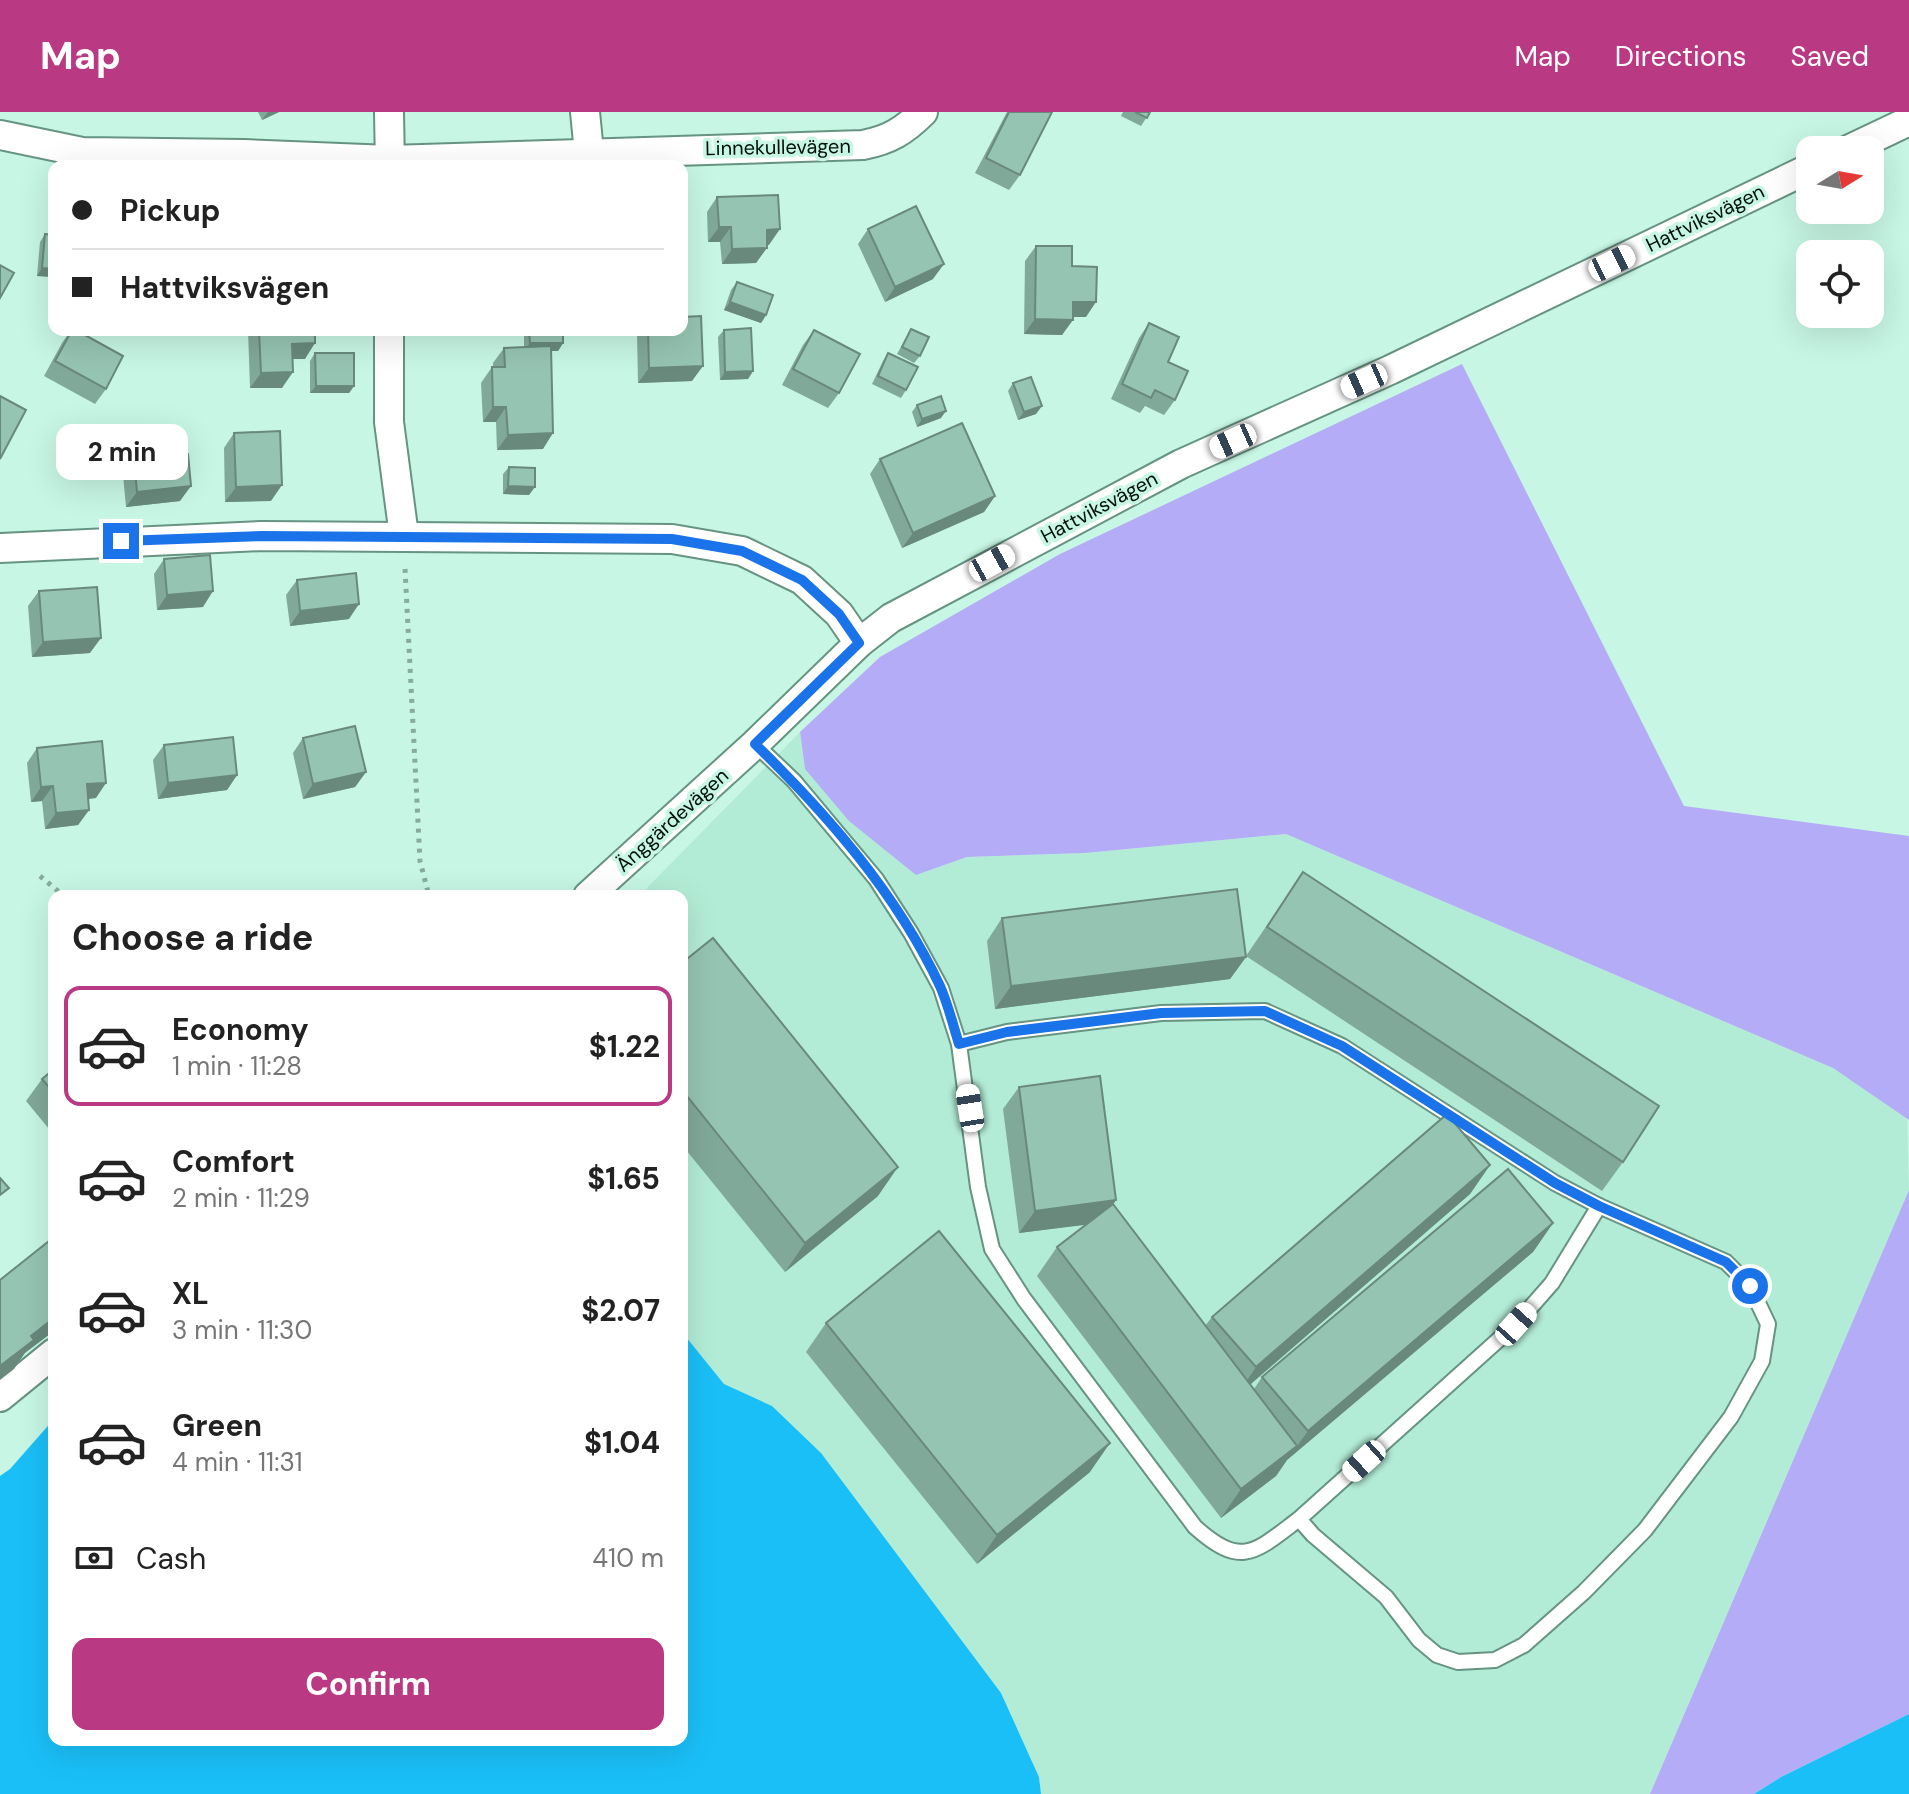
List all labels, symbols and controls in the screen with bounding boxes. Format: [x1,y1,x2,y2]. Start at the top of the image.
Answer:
text: Map [40,31,121,81]
text: Map [1514,38,1571,75]
text: Directions [1615,38,1747,75]
text: Saved [1791,38,1869,75]
street label: Linnekullevägen [705,133,851,161]
north arrow [1796,136,1884,224]
map controls [1796,136,1884,328]
street label: Hattviksvägen [1641,178,1769,258]
text: Pickup [120,191,220,230]
button: locate [1796,240,1884,328]
car [1585,242,1639,284]
text: Hattviksvägen [120,268,329,307]
car [1337,360,1391,402]
car [1206,420,1260,462]
callout: 2 min [55,425,187,481]
text: 2 min [88,435,156,469]
street label: Hattviksvägen [1036,465,1162,549]
route end [103,523,139,559]
car [965,541,1019,585]
street label: Änggärdevägen [610,762,734,878]
text: Choose a ride [72,914,313,961]
icon: car [76,1010,148,1082]
text: Economy [172,1010,309,1049]
text: $1.22 [589,1027,660,1066]
text: 1 min · 11:28 [172,1049,302,1083]
car [954,1082,986,1134]
icon: car [76,1142,148,1214]
text: Comfort [172,1142,295,1181]
text: $1.65 [587,1159,660,1198]
text: 2 min · 11:29 [172,1181,310,1215]
route start [1732,1268,1768,1304]
icon: car [76,1274,148,1346]
text: XL [172,1274,209,1313]
text: $2.07 [581,1291,660,1330]
car [1491,1298,1541,1350]
text: 3 min · 11:30 [172,1313,312,1347]
icon: car [76,1406,148,1478]
text: Green [172,1406,262,1445]
text: $1.04 [584,1423,660,1462]
car [1338,1436,1390,1486]
text: 4 min · 11:31 [172,1445,303,1479]
icon: cash [72,1536,116,1580]
text: Cash [136,1539,206,1578]
text: 410 m [592,1541,664,1575]
button: Confirm [72,1638,664,1730]

